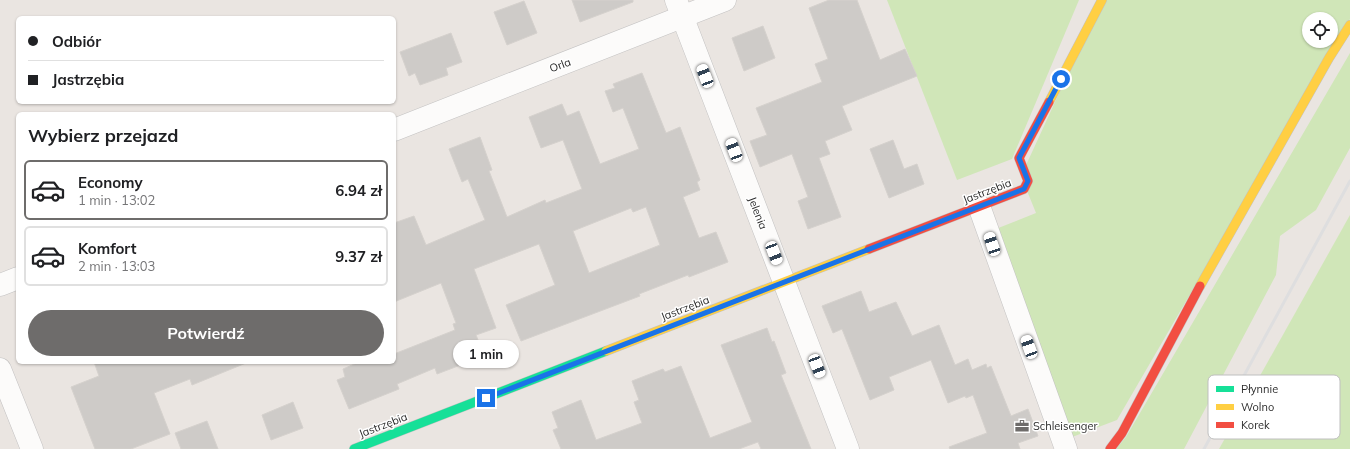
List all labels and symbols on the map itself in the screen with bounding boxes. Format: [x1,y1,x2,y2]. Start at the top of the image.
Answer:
street label: Orla [547,55,573,75]
car [695,63,715,89]
route start [1052,70,1070,88]
car [724,137,744,163]
street label: Jastrzębia [961,175,1013,207]
street label: Jelenia [745,195,771,231]
car [982,231,1002,257]
car [764,240,784,266]
street label: Jastrzębia [659,292,711,324]
car [1019,334,1039,360]
callout: 1 min [453,340,519,368]
car [807,353,827,379]
legend [1208,375,1340,439]
text: Płynnie [1241,382,1278,396]
route end [477,389,495,407]
text: Wolno [1241,400,1274,414]
street label: Jastrzębia [357,409,409,441]
office icon: Schleisenger [1014,418,1030,434]
text: Korek [1241,418,1270,432]
place label: Schleisenger [1033,419,1097,433]

